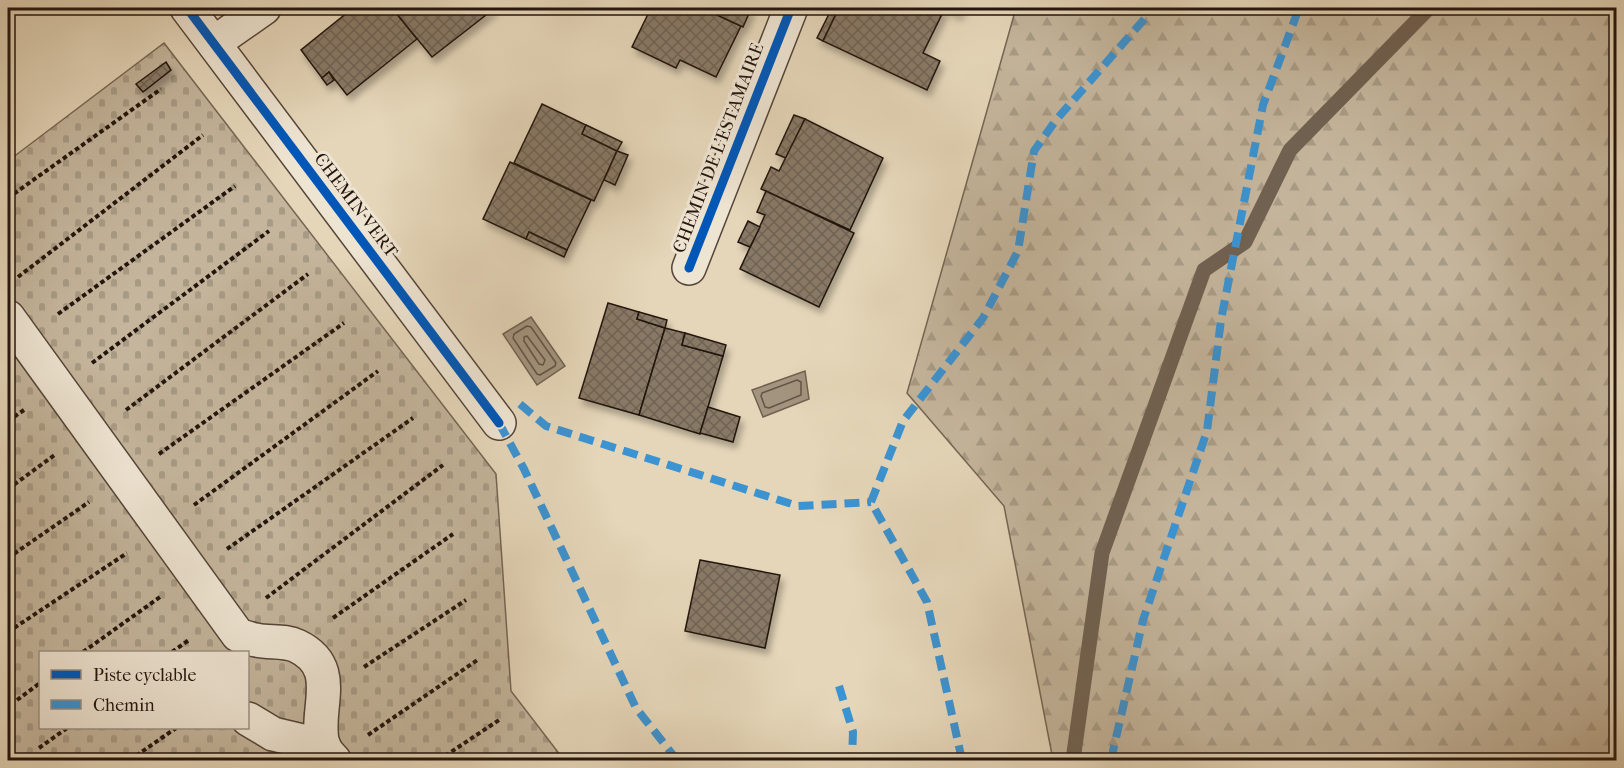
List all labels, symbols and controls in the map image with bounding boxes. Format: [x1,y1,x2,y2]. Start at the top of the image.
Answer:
street label: CHEMIN DE L'ESTAMAIRE [669,40,768,256]
street label: CHEMIN VERT [309,149,402,263]
legend [39,651,249,729]
text: Piste cyclable [93,665,196,686]
text: Chemin [93,695,155,716]

